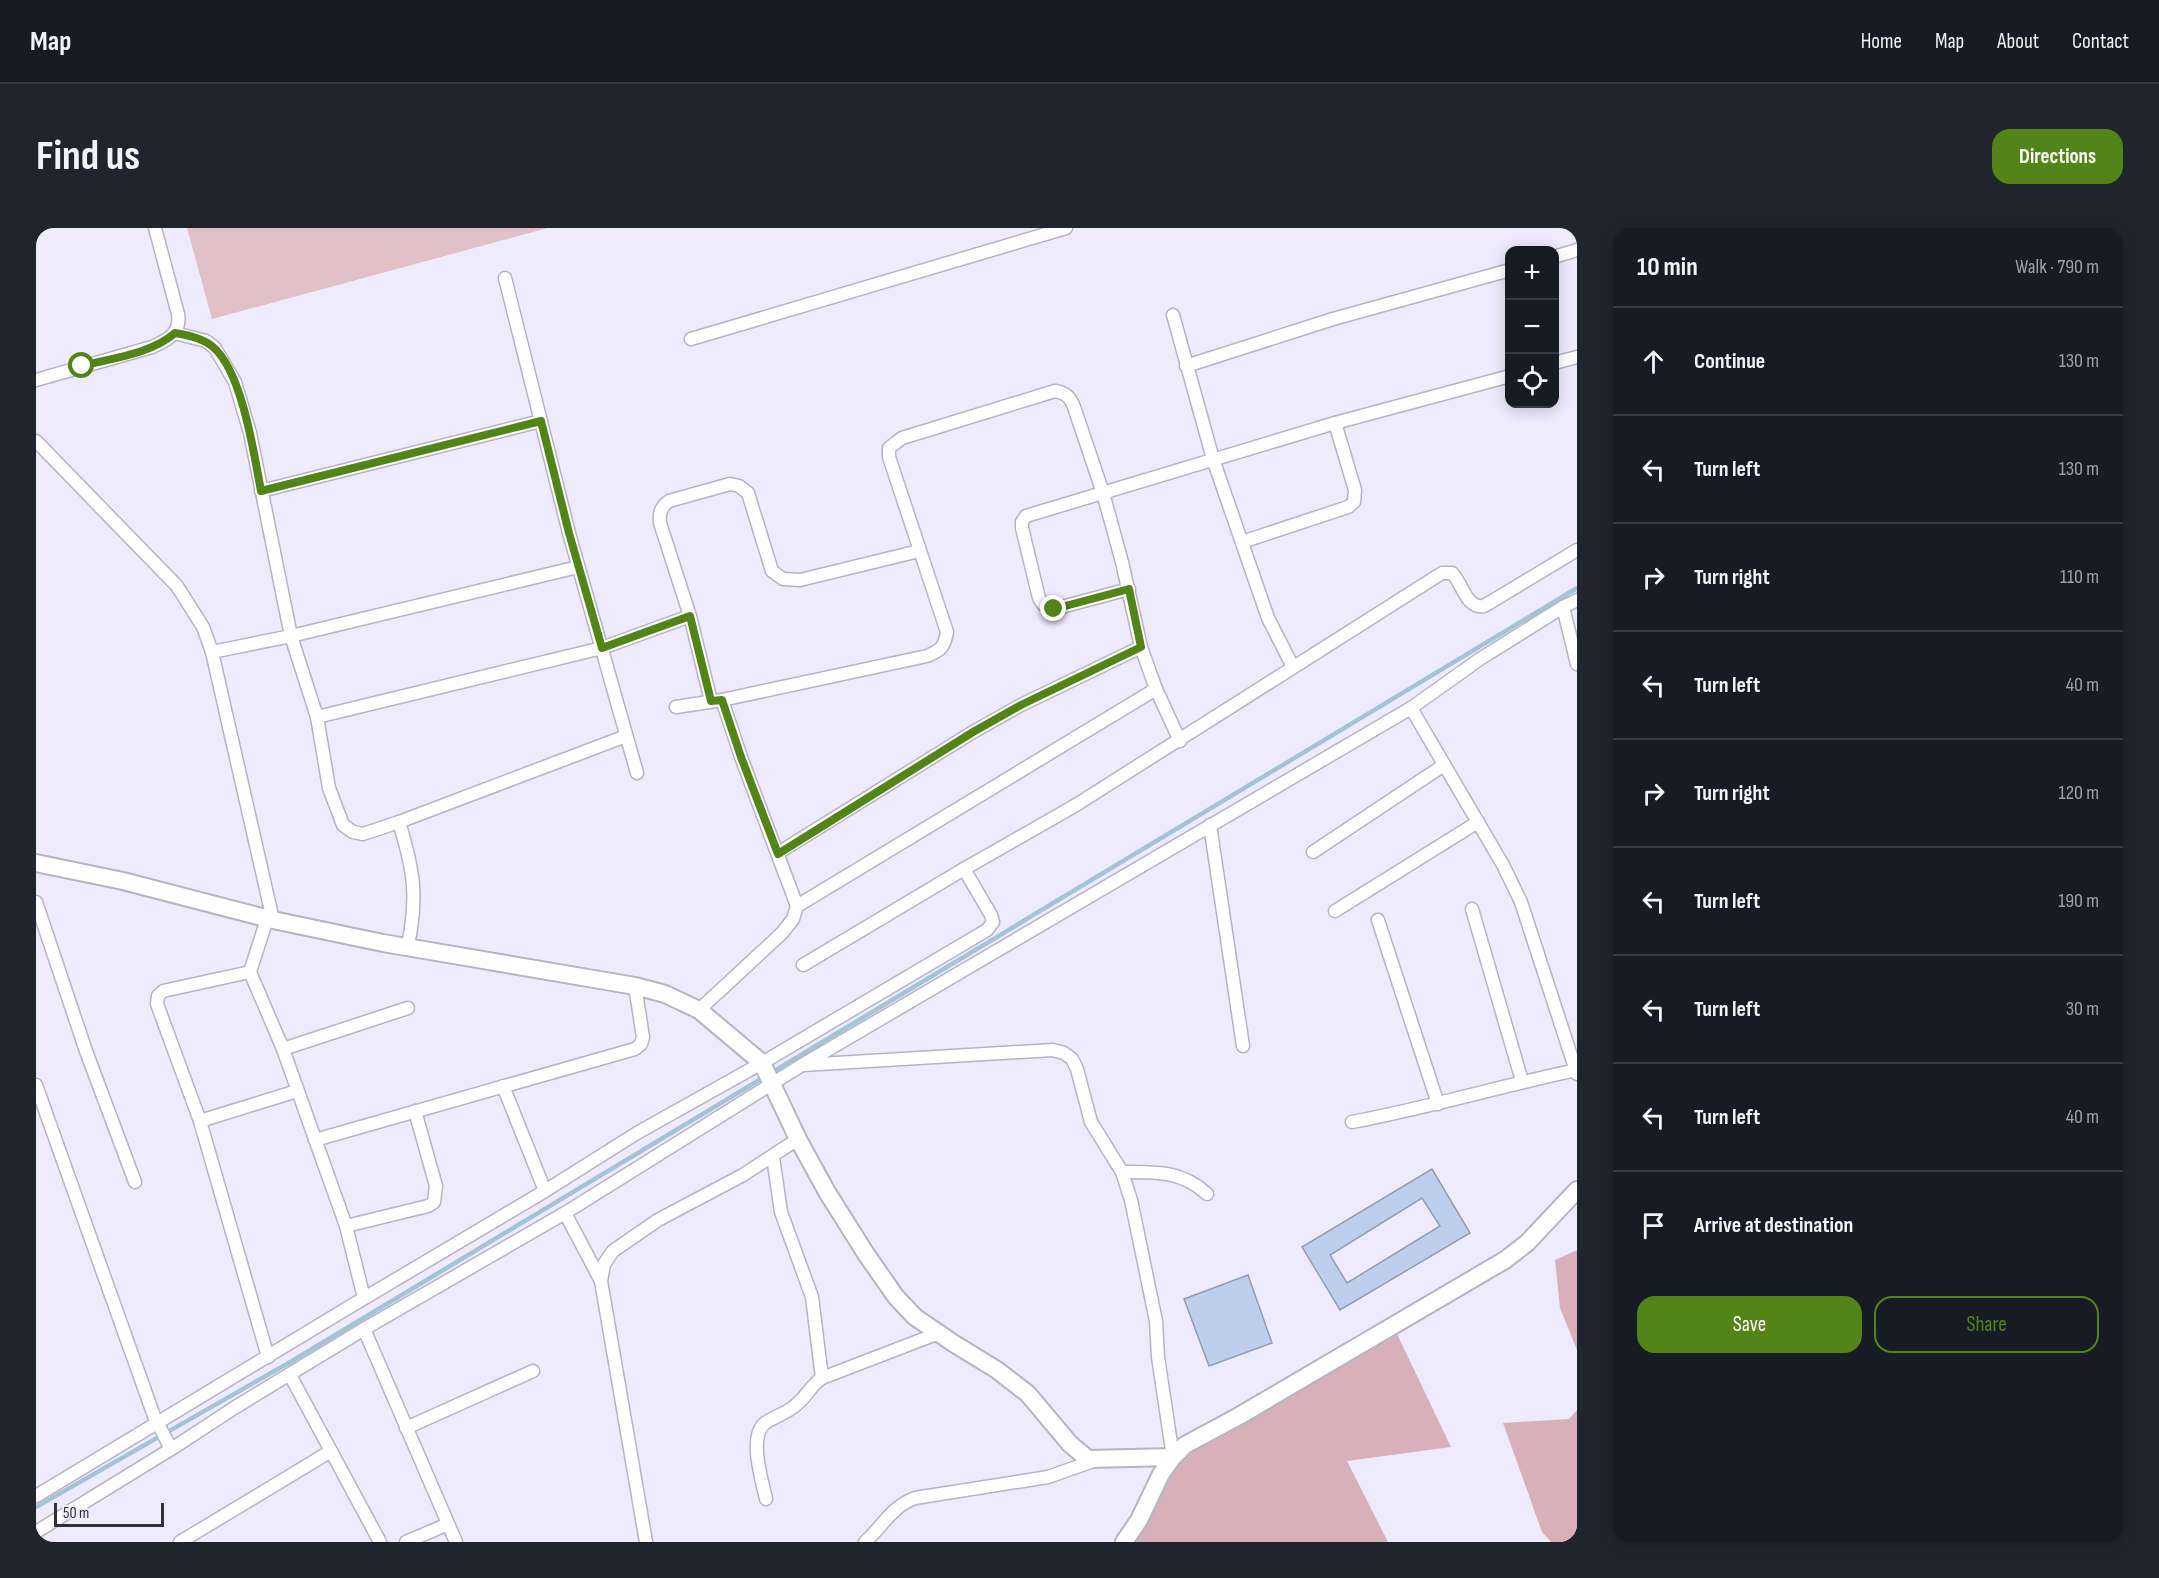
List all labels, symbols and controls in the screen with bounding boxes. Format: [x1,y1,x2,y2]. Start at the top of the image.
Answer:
text: Map [30,25,71,58]
text: Home [1861,29,1902,54]
text: Map [1935,29,1964,54]
text: About [1997,29,2039,54]
text: Contact [2072,29,2129,54]
button: Directions [1992,129,2123,184]
text: Find us [36,131,140,182]
map controls [1505,246,1559,408]
button: + [1505,246,1559,300]
text: 10 min [1637,252,1698,283]
text: Walk · 790 m [2015,255,2099,279]
button: − [1505,300,1559,354]
icon: ahead [1637,345,1670,378]
text: Continue [1694,348,1765,375]
text: 130 m [2059,349,2099,373]
route start [68,352,94,378]
button: locate [1505,354,1559,408]
icon: left [1637,453,1670,486]
text: Turn left [1694,456,1760,483]
text: 130 m [2059,457,2099,481]
icon: right [1637,561,1670,594]
text: Turn right [1694,564,1770,591]
text: 110 m [2060,565,2099,589]
route end [1040,595,1066,621]
icon: left [1637,669,1670,702]
text: Turn left [1694,672,1760,699]
text: 40 m [2066,673,2099,697]
icon: right [1637,777,1670,810]
text: Turn right [1694,780,1770,807]
text: 120 m [2059,781,2099,805]
icon: left [1637,885,1670,918]
text: Turn left [1694,888,1760,915]
text: 190 m [2058,889,2099,913]
icon: left [1637,993,1670,1026]
text: Turn left [1694,996,1760,1023]
text: 30 m [2066,997,2099,1021]
icon: left [1637,1101,1670,1134]
text: Turn left [1694,1104,1760,1131]
text: 40 m [2066,1105,2099,1129]
icon: arrive [1637,1209,1670,1242]
text: Arrive at destination [1694,1212,1853,1239]
button: Save [1637,1296,1862,1353]
button: Share [1874,1296,2099,1353]
scale bar [54,1500,164,1528]
text: 50 m [63,1504,89,1523]

